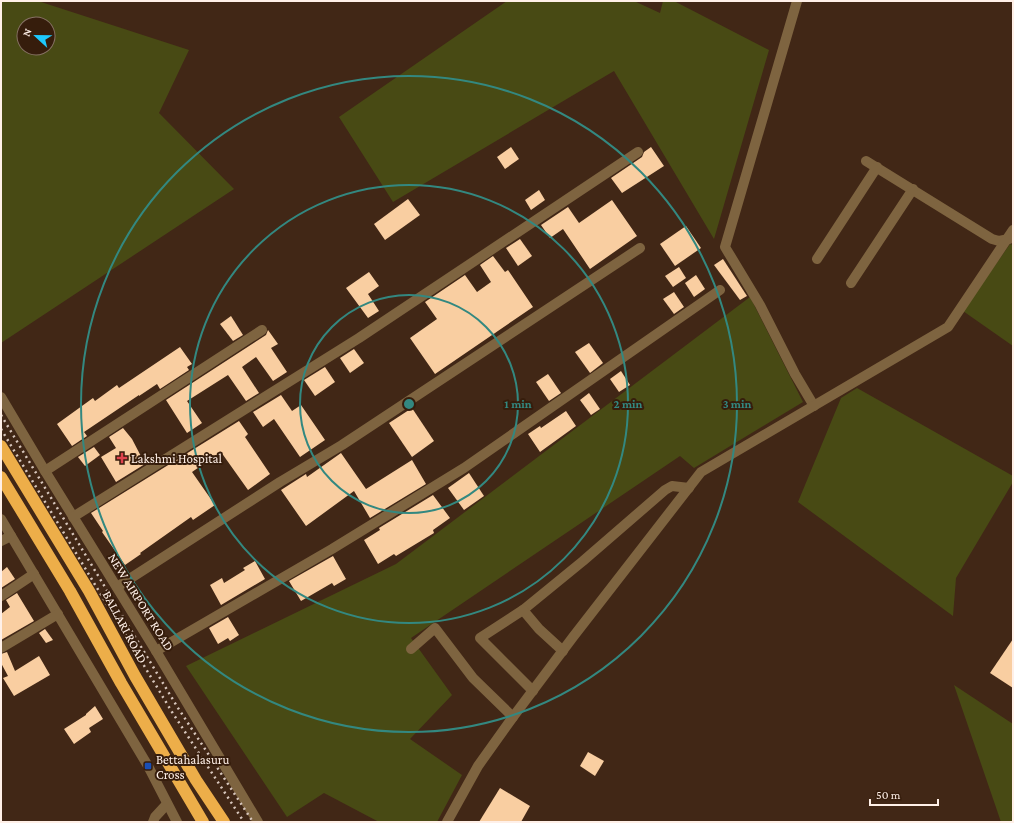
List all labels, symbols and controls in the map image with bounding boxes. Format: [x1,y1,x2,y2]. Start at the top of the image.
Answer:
north arrow [16,16,56,56]
text: N [20,26,34,38]
centre of rings [402,397,416,411]
text: 1 min [504,397,532,411]
text: 2 min [614,397,643,411]
text: 3 min [723,397,751,411]
place label: Lakshmi Hospital [131,451,223,466]
marker: Lakshmi Hospital [116,452,128,464]
street label: NEW AIRPORT ROAD [105,551,177,653]
street label: BALLARI ROAD [100,588,150,666]
place label: Bettahalasuru Cross [156,752,229,782]
marker: Bettahalasuru Cross [143,761,153,771]
scale bar [870,781,938,807]
text: 50 m [876,788,901,802]

